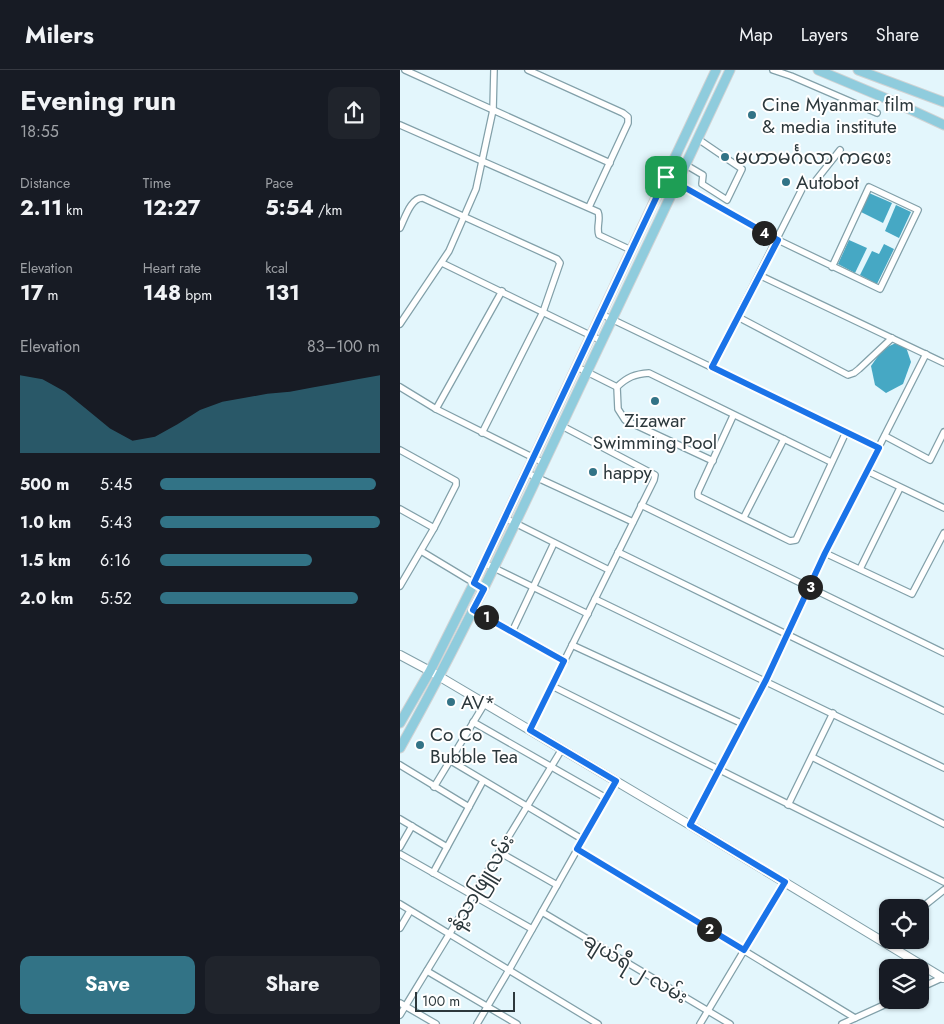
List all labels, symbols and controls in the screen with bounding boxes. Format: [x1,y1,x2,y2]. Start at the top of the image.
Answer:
text: Milers [25,17,94,52]
text: Map [739,22,773,48]
text: Layers [801,22,848,48]
text: Share [876,22,919,48]
text: Evening run [20,80,176,121]
button: share [328,87,380,139]
place label: Cine Myanmar film & media institute [762,91,914,140]
marker: Cine Myanmar film & media institute [746,109,758,121]
text: 18:55 [20,120,59,143]
place label: မဟာမင်္ဂလာ ကဖေး [735,144,892,171]
marker: မဟာမင်္ဂလာ ကဖေး [719,151,731,163]
pin [645,156,687,198]
icon: arrive [652,163,680,191]
place label: Autobot [796,169,859,196]
text: Distance [20,173,70,193]
text: Time [143,173,171,193]
text: Pace [265,173,293,193]
marker: Autobot [780,176,792,188]
text: 2.11 [20,193,62,223]
text: 12:27 [143,193,200,223]
text: 5:54 [265,193,314,223]
text: km [62,200,83,220]
text: /km [314,200,342,220]
pin: 4 [752,220,776,246]
text: 4 [760,223,769,243]
text: Elevation [20,258,73,278]
text: Heart rate [143,258,201,278]
text: kcal [265,258,288,278]
text: 17 [20,278,43,308]
text: 148 [143,278,181,308]
text: 131 [265,278,300,308]
text: m [43,285,58,305]
text: bpm [181,285,212,305]
text: Elevation [20,335,80,358]
text: 83–100 m [307,335,380,358]
marker: Zizawar Swimming Pool [649,395,661,407]
place label: Zizawar Swimming Pool [593,407,717,456]
place label: happy [603,459,652,486]
marker: happy [587,466,599,478]
text: 500 m [20,473,69,496]
text: 5:45 [100,473,132,496]
text: 1.0 km [20,511,71,534]
text: 5:43 [100,511,132,534]
text: 1.5 km [20,549,71,572]
text: 6:16 [100,549,130,572]
pin: 3 [798,574,822,600]
text: 3 [806,577,815,597]
text: 2.0 km [20,587,73,610]
text: 5:52 [100,587,132,610]
pin: 1 [474,604,498,630]
text: 1 [483,607,490,627]
place label: AV* [461,689,495,716]
marker: AV* [445,696,457,708]
place label: Co Co Bubble Tea [430,721,518,770]
marker: Co Co Bubble Tea [414,739,426,751]
street label: နံ့သာဖြူလမ်း [441,829,522,936]
map controls [879,899,929,1009]
button: locate [879,899,929,949]
pin: 2 [696,916,722,942]
text: 2 [705,919,714,939]
street label: ချယ်ရီ ၂ လမ်း [578,926,693,1012]
button: Save [20,956,195,1014]
button: Share [205,956,380,1014]
button: layers [879,959,929,1009]
scale bar [415,989,515,1012]
text: 100 m [422,991,460,1011]

